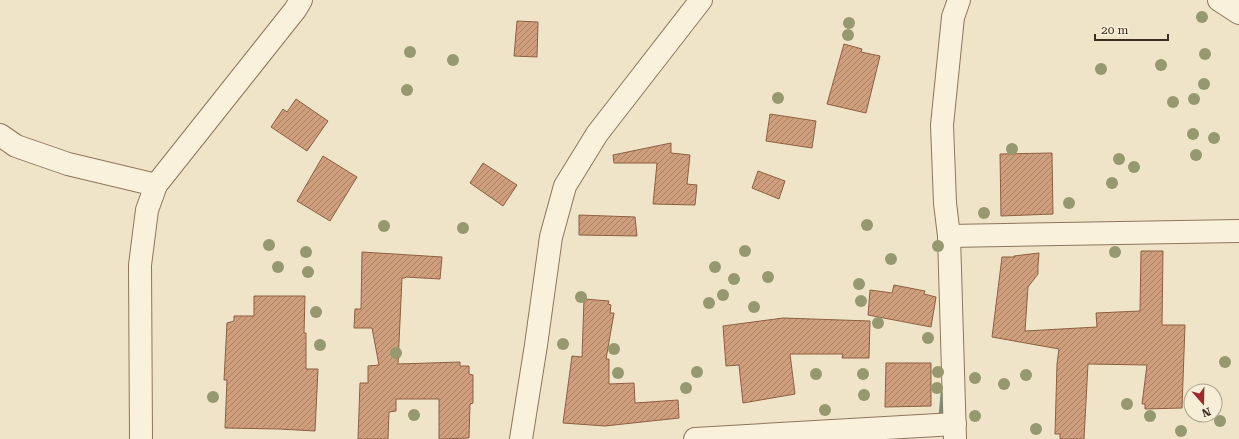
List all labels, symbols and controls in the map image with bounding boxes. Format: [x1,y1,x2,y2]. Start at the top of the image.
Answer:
scale bar [1095,16,1168,42]
text: 20 m [1101,23,1128,37]
north arrow [1183,383,1223,423]
text: N [1200,404,1212,420]

